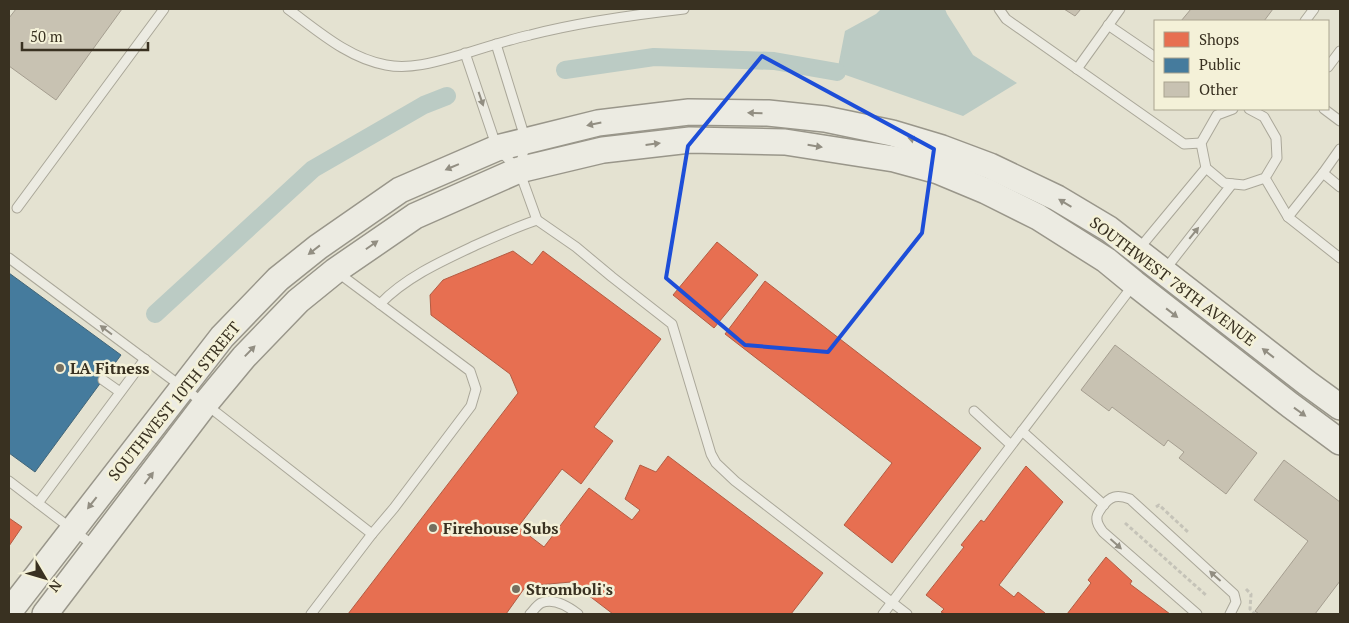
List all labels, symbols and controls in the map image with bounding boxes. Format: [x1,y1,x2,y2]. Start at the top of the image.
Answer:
scale bar [22,20,149,52]
legend [1154,20,1329,110]
text: 50 m [30,26,63,46]
text: Shops [1199,29,1239,49]
text: Public [1199,54,1241,74]
text: Other [1199,79,1238,99]
one-way arrow [478,92,485,107]
one-way arrow [747,108,763,116]
one-way arrow [586,120,601,128]
one-way arrow [908,136,923,144]
one-way arrow [645,140,661,148]
one-way arrow [807,143,823,151]
one-way arrow [445,163,459,171]
one-way arrow [1058,198,1071,207]
street label: SOUTHWEST 78TH AVENUE [1085,211,1261,351]
one-way arrow [1188,226,1199,239]
one-way arrow [366,240,379,250]
one-way arrow [307,245,320,255]
one-way arrow [1165,307,1178,318]
street label: SOUTHWEST 10TH STREET [103,317,245,485]
one-way arrow [99,325,113,335]
one-way arrow [244,345,256,357]
one-way arrow [1262,347,1275,358]
place label: LA Fitness [70,357,149,379]
marker: LA Fitness [54,362,66,374]
one-way arrow [1293,407,1307,417]
one-way arrow [144,471,154,485]
one-way arrow [87,496,98,509]
place label: Firehouse Subs [443,517,558,539]
marker: Firehouse Subs [427,522,439,534]
one-way arrow [1109,538,1121,550]
north arrow [20,553,70,603]
one-way arrow [1209,570,1221,582]
text: N [45,576,66,597]
place label: Stromboli's [526,578,613,600]
marker: Stromboli's [510,583,522,595]

